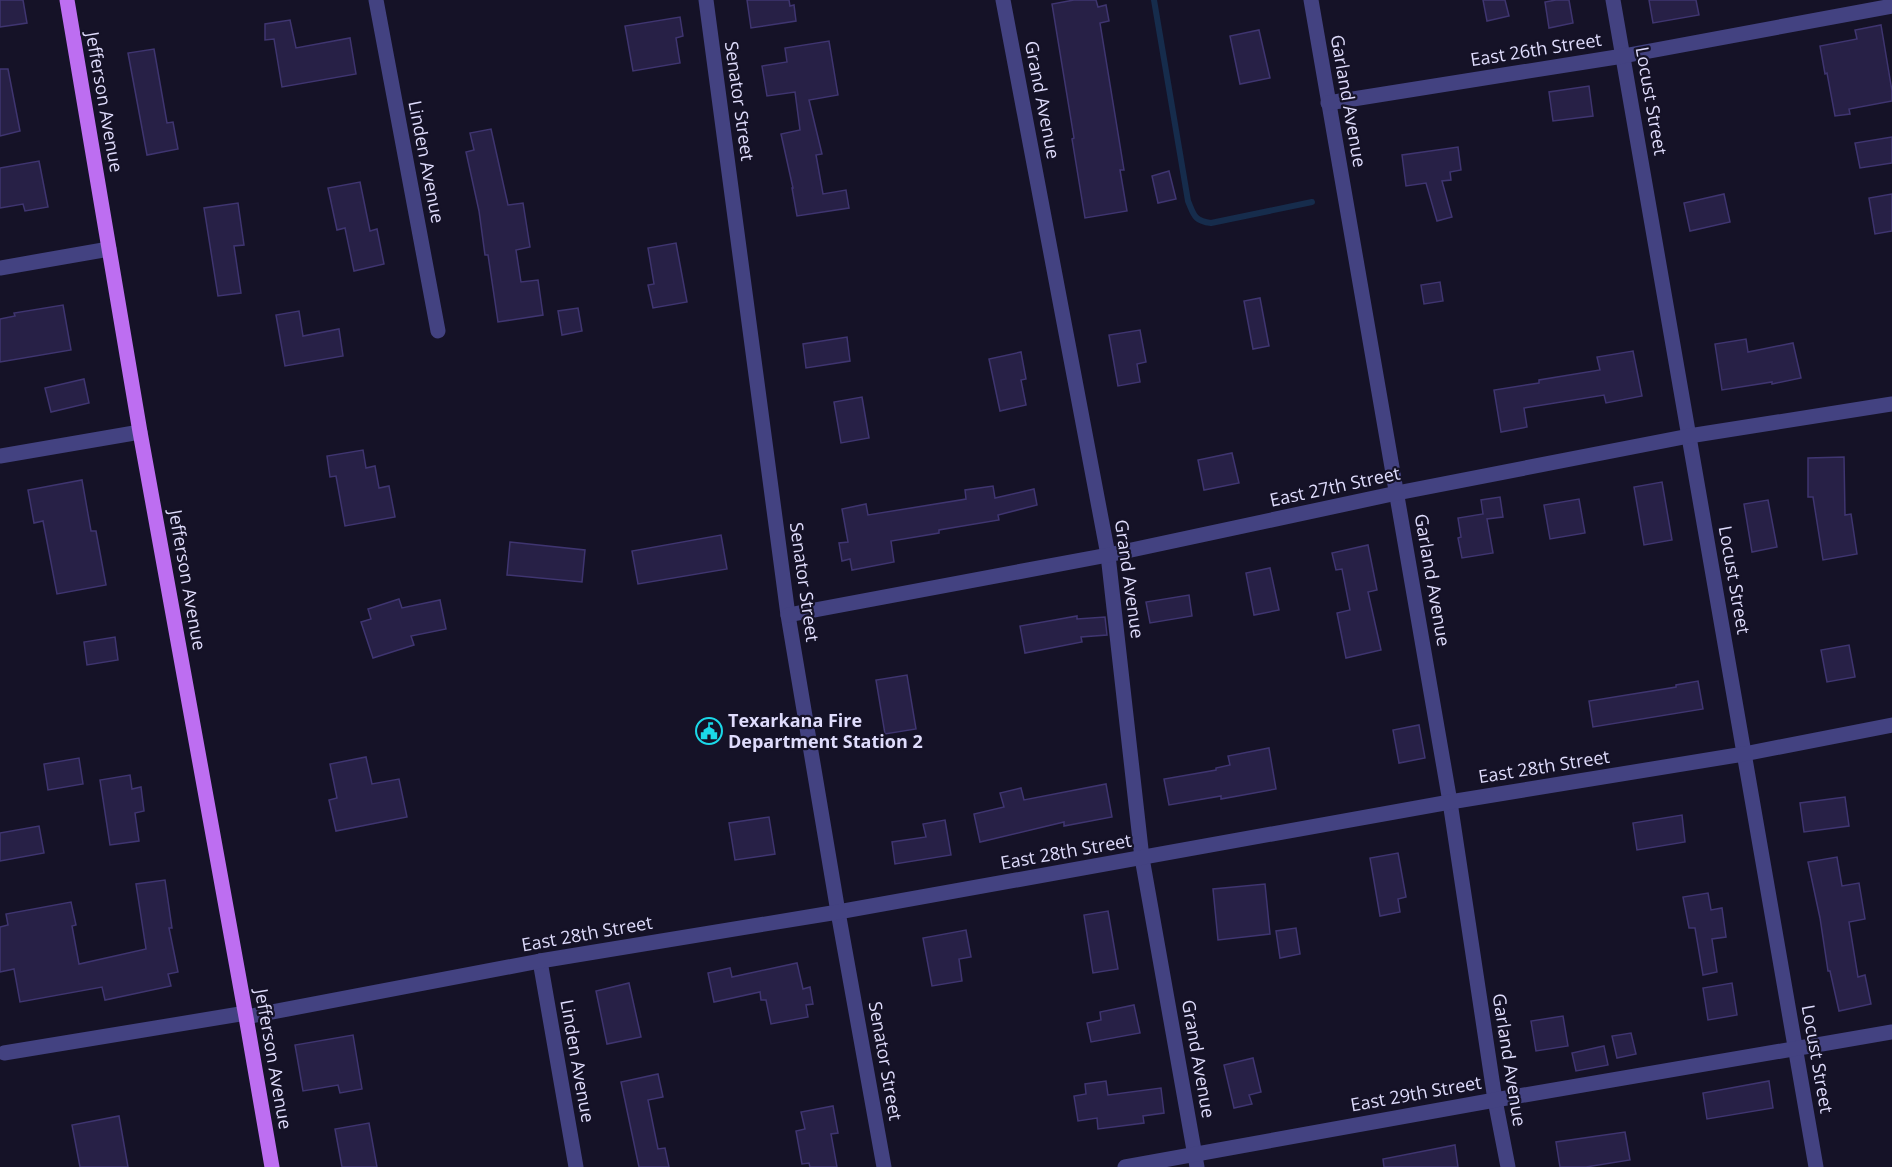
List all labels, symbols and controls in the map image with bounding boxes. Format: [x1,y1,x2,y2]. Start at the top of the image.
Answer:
street label: East 26th Street [1468,27,1603,71]
street label: Jefferson Avenue [80,28,129,174]
street label: Garland Avenue [1325,33,1372,169]
street label: Senator Street [720,39,760,162]
street label: Grand Avenue [1020,39,1066,161]
street label: Locust Street [1631,45,1673,157]
street label: Linden Avenue [403,98,451,225]
street label: East 27th Street [1267,460,1402,512]
street label: Jefferson Avenue [163,506,212,652]
street label: Garland Avenue [1409,512,1456,648]
street label: Grand Avenue [1110,518,1150,640]
street label: Senator Street [785,520,825,643]
street label: Locust Street [1714,524,1756,636]
place label: Texarkana Fire Department Station 2 [728,708,923,753]
public building icon: Texarkana Fire Department Station 2 [694,716,724,746]
street label: East 28th Street [1476,744,1611,788]
street label: East 28th Street [998,828,1133,874]
street label: East 28th Street [519,910,654,956]
street label: Jefferson Avenue [249,985,298,1131]
street label: Garland Avenue [1488,992,1532,1128]
street label: Linden Avenue [555,997,601,1124]
street label: Grand Avenue [1177,998,1221,1120]
street label: Senator Street [864,999,908,1122]
street label: Locust Street [1797,1003,1839,1115]
street label: East 29th Street [1348,1070,1483,1116]

